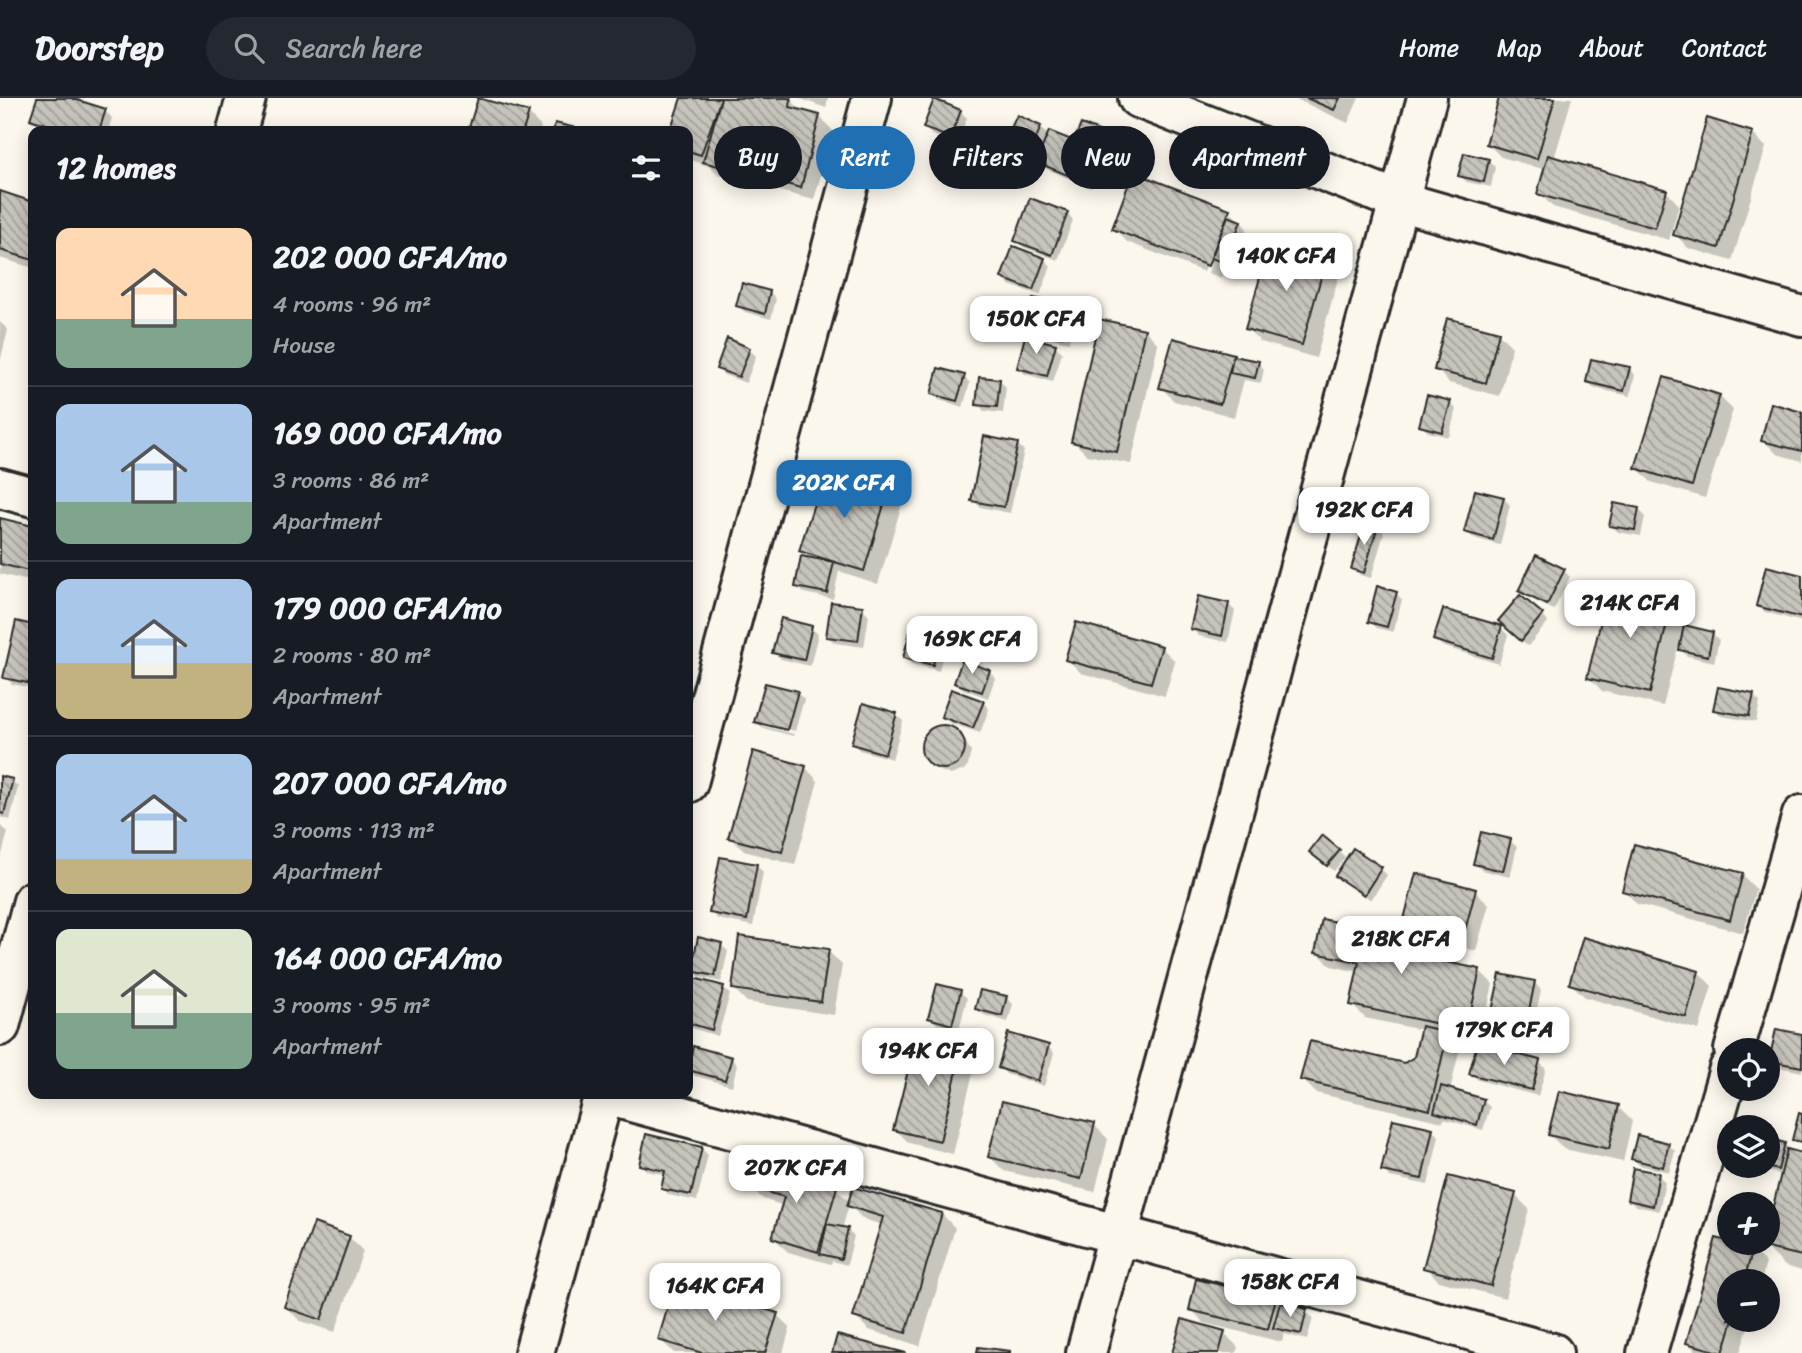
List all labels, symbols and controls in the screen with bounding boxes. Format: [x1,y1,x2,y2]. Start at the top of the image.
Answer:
search box [206,17,696,80]
text: Doorstep [35,19,164,77]
text: Search here [286,25,423,71]
text: Home [1399,27,1459,69]
text: Map [1497,27,1541,69]
text: About [1579,27,1644,69]
text: Contact [1682,27,1767,69]
icon: search [230,29,268,67]
chip: Buy [714,126,802,189]
chip: Rent [816,126,915,189]
chip: Filters [929,126,1047,189]
chip: New [1061,126,1155,189]
chip: Apartment [1169,126,1330,189]
text: 12 homes [56,141,176,195]
icon: filters [627,149,665,187]
text: 202 000 CFA/mo [273,230,507,284]
pin: 140K CFA [1214,234,1358,293]
text: 140K CFA [1236,235,1336,276]
icon: home [112,256,196,340]
text: 4 rooms · 96 m² [273,284,431,325]
pin: 150K CFA [964,296,1108,356]
text: 150K CFA [986,298,1086,339]
text: House [273,325,335,366]
text: 169 000 CFA/mo [273,406,502,460]
icon: home [112,432,196,516]
text: 3 rooms · 86 m² [273,460,429,501]
pin: 202K CFA [772,460,916,520]
text: 202K CFA [792,462,896,503]
pin: 192K CFA [1292,488,1436,547]
text: 192K CFA [1314,489,1414,530]
text: Apartment [273,501,382,542]
pin: 214K CFA [1558,580,1702,640]
text: 179 000 CFA/mo [273,581,502,635]
text: 214K CFA [1580,582,1680,623]
icon: home [112,607,196,691]
pin: 169K CFA [900,616,1044,676]
text: 169K CFA [923,618,1022,659]
text: 2 rooms · 80 m² [273,635,431,676]
text: Apartment [273,676,382,717]
text: 207 000 CFA/mo [273,756,507,810]
icon: home [112,782,196,866]
text: 3 rooms · 113 m² [273,810,435,851]
text: Apartment [273,851,382,892]
pin: 218K CFA [1329,916,1473,976]
text: 218K CFA [1352,918,1450,959]
text: 164 000 CFA/mo [273,931,502,985]
icon: home [112,957,196,1041]
text: 3 rooms · 95 m² [273,985,430,1026]
pin: 179K CFA [1432,1007,1576,1067]
text: 179K CFA [1454,1009,1554,1050]
text: Apartment [273,1026,382,1067]
pin: 194K CFA [856,1028,1000,1088]
text: 194K CFA [878,1030,978,1071]
map controls [1717,1038,1780,1332]
button: locate [1717,1038,1780,1101]
button: layers [1717,1115,1780,1178]
pin: 207K CFA [724,1146,868,1205]
text: 207K CFA [745,1147,847,1188]
button: + [1717,1192,1780,1255]
pin: 158K CFA [1218,1260,1362,1319]
text: 158K CFA [1240,1261,1340,1302]
pin: 164K CFA [643,1264,787,1323]
text: 164K CFA [665,1265,765,1306]
button: − [1717,1269,1780,1332]

